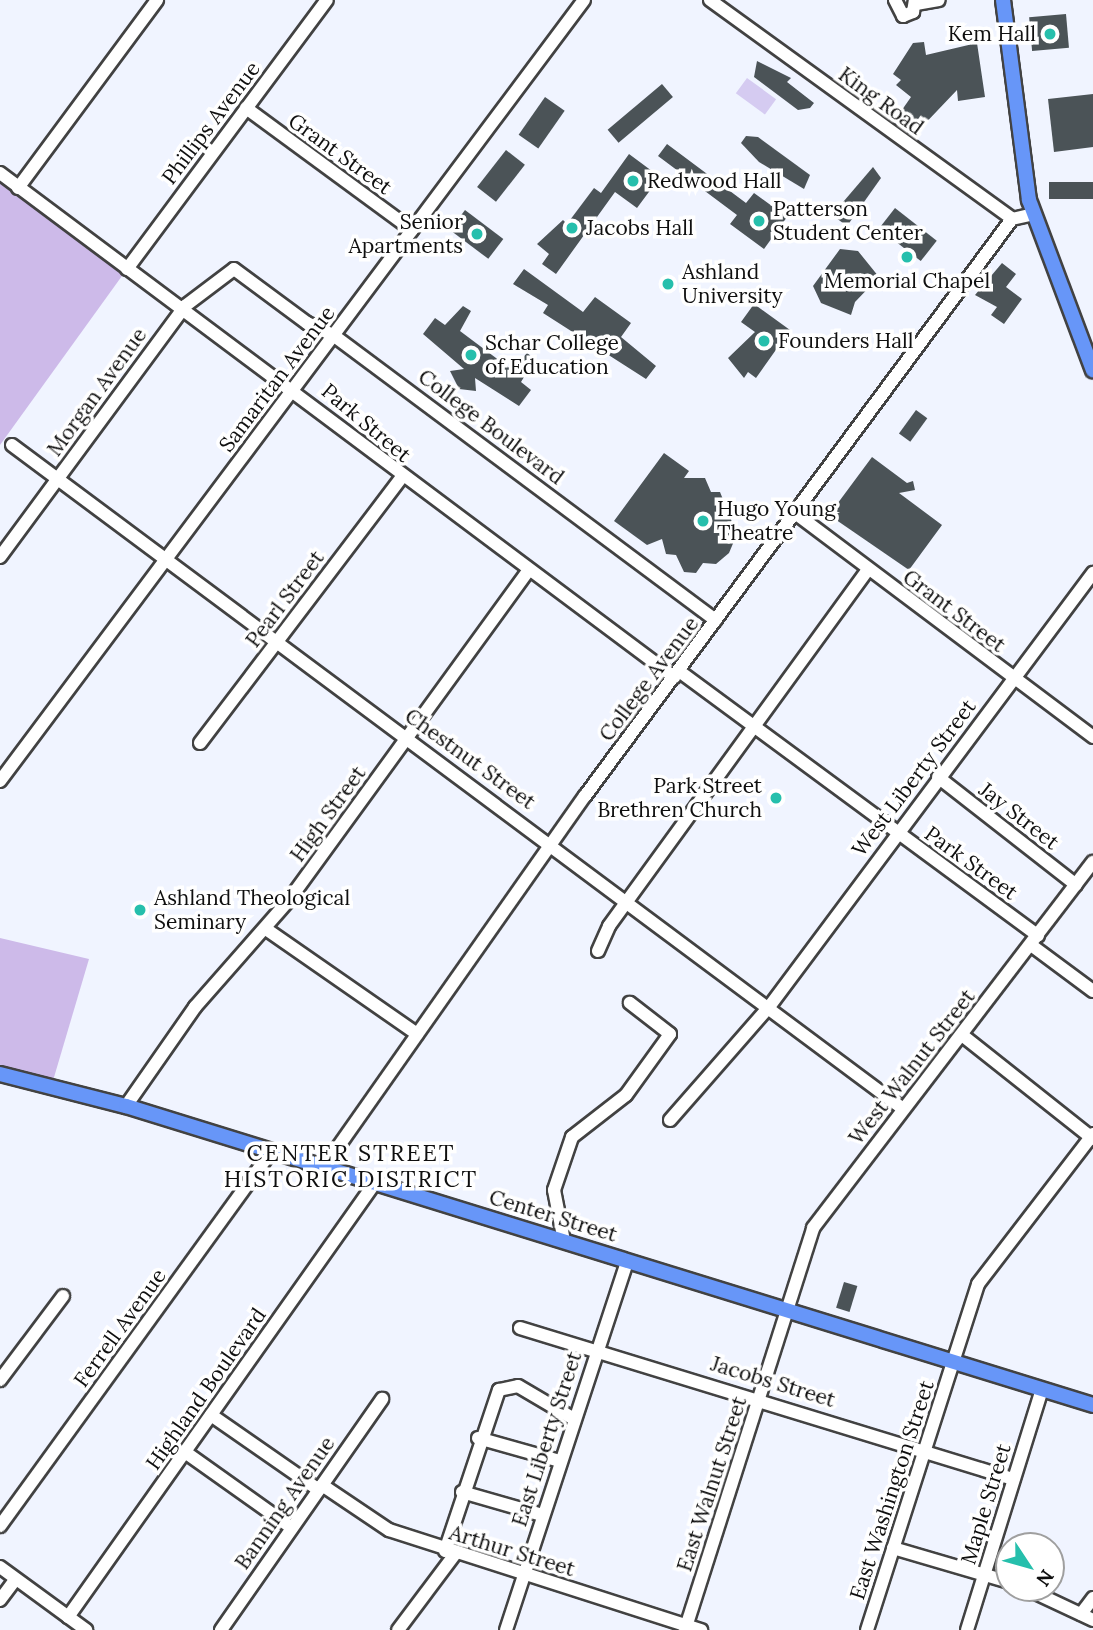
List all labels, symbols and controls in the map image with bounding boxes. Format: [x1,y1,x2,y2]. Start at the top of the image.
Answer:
place label: Kem Hall [948,21,1036,47]
marker: Kem Hall [1042,26,1058,42]
street label: Phillips Avenue [157,57,265,189]
street label: King Road [834,62,928,140]
street label: Grant Street [283,108,397,200]
place label: Redwood Hall [647,168,781,194]
marker: Redwood Hall [625,173,641,189]
place label: Patterson Student Center [773,196,923,246]
place label: Senior Apartments [349,209,463,259]
marker: Patterson Student Center [751,213,767,229]
place label: Jacobs Hall [586,215,694,241]
marker: Jacobs Hall [564,220,580,236]
marker: Senior Apartments [469,226,485,242]
marker: Memorial Chapel [899,249,915,265]
place label: Ashland University [682,259,783,309]
place label: Memorial Chapel [824,268,990,294]
marker: Ashland University [660,276,676,292]
street label: Samaritan Avenue [214,301,340,457]
street label: Morgan Avenue [42,323,152,461]
place label: Founders Hall [778,328,914,354]
place label: Schar College of Education [485,330,619,380]
marker: Founders Hall [756,333,772,349]
marker: Schar College of Education [463,347,479,363]
street label: College Boulevard [413,364,569,490]
street label: Park Street [316,378,416,468]
place label: Hugo Young Theatre [717,496,836,546]
marker: Hugo Young Theatre [695,513,711,529]
street label: Pearl Street [240,546,330,652]
street label: Grant Street [898,564,1010,658]
street label: College Avenue [594,612,704,746]
street label: West Liberty Street [847,695,981,861]
street label: Chestnut Street [400,703,540,815]
street label: High Street [285,761,371,867]
place label: Park Street Brethren Church [597,773,762,823]
street label: Jay Street [974,777,1064,855]
marker: Park Street Brethren Church [768,790,784,806]
street label: Park Street [920,821,1022,905]
place label: Ashland Theological Seminary [154,885,350,935]
marker: Ashland Theological Seminary [132,902,148,918]
street label: West Walnut Street [844,984,980,1150]
district label: CENTER STREET HISTORIC DISTRICT [226,1139,476,1193]
street label: Center Street [486,1185,620,1247]
street label: Ferrell Avenue [69,1264,171,1392]
street label: Highland Boulevard [141,1303,271,1475]
street label: East Liberty Street [507,1348,587,1530]
street label: Jacobs Street [708,1351,838,1413]
street label: East Washington Street [845,1377,939,1603]
street label: East Walnut Street [672,1393,752,1575]
street label: Banning Avenue [230,1432,340,1574]
street label: Maple Street [956,1441,1016,1567]
street label: Arthur Street [446,1520,578,1582]
north arrow [995,1532,1065,1602]
text: N [1031,1565,1059,1591]

